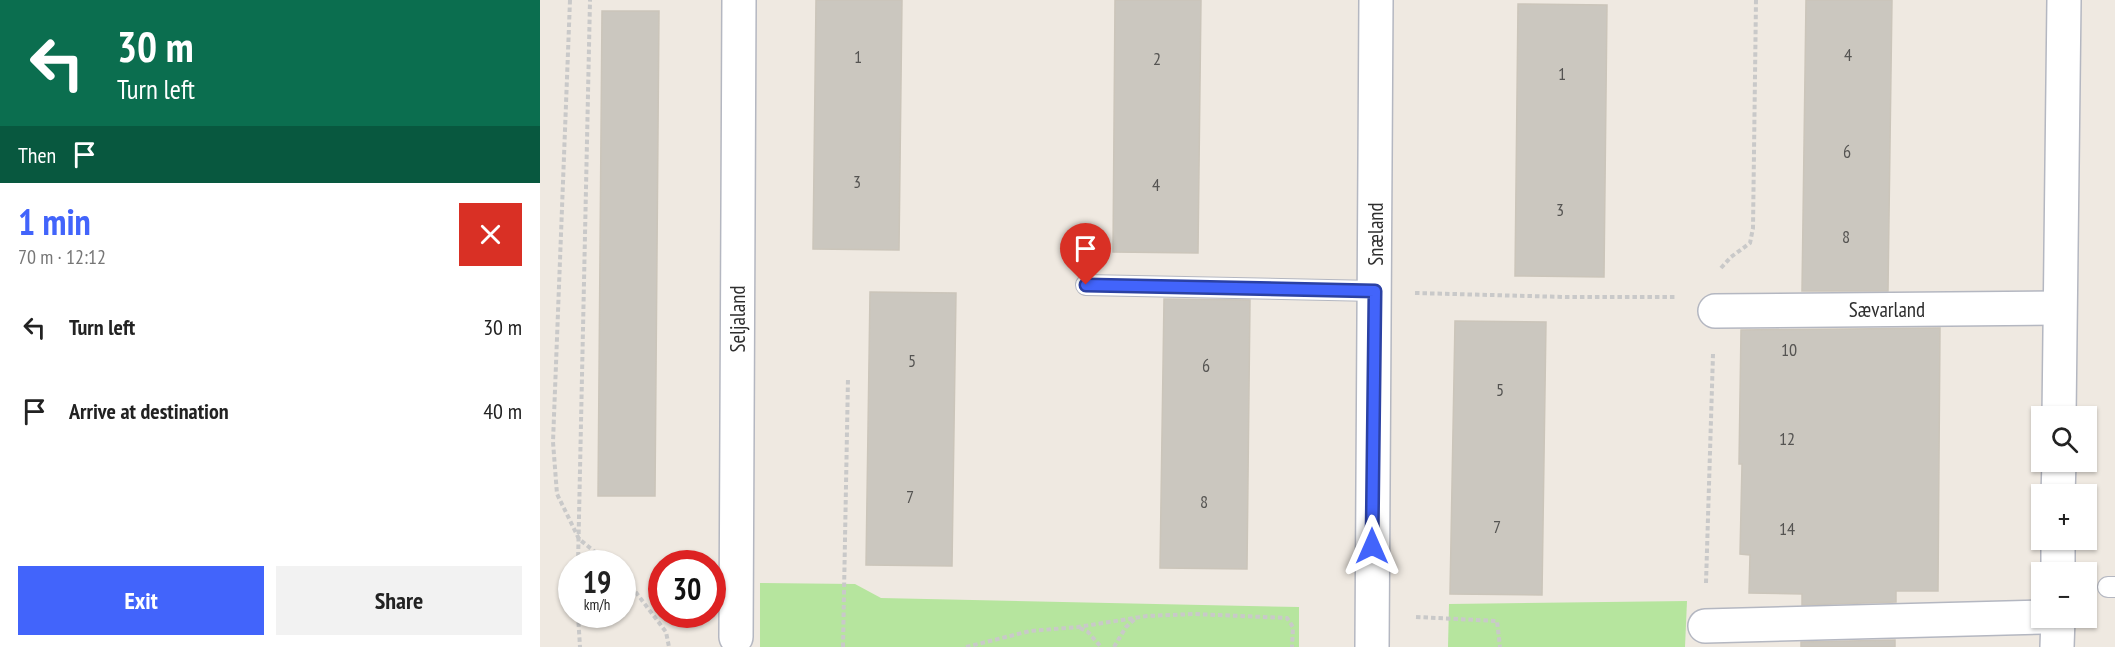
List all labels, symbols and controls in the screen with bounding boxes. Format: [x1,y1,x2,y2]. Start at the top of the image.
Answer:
text: 30 m [117,19,194,74]
icon: left [18,24,96,102]
house number: 4 [1844,43,1852,66]
house number: 1 [854,45,862,68]
house number: 2 [1153,47,1161,70]
house number: 1 [1558,62,1566,85]
text: Turn left [117,72,195,106]
icon: arrive [68,138,101,171]
house number: 6 [1843,140,1851,163]
text: Then [18,141,56,169]
house number: 3 [853,170,861,193]
house number: 4 [1152,173,1160,196]
text: 1 min [18,198,91,245]
house number: 3 [1556,198,1564,221]
street label: Snæland [1362,202,1389,266]
button: close [459,203,522,266]
pin [1060,223,1111,285]
house number: 8 [1842,225,1850,248]
icon: arrive [1069,232,1102,265]
text: 70 m · 12:12 [18,244,106,270]
street label: Seljaland [724,285,751,353]
street label: Sævarland [1849,296,1925,323]
icon: left [18,311,51,344]
text: Turn left [69,313,135,341]
text: 30 m [483,313,522,341]
house number: 10 [1781,338,1797,361]
house number: 5 [908,349,916,372]
house number: 6 [1202,354,1210,377]
house number: 5 [1496,378,1504,401]
icon: arrive [18,395,51,428]
text: Arrive at destination [69,397,229,425]
text: 40 m [483,397,522,425]
map controls [2031,406,2097,628]
button: search [2031,406,2097,472]
house number: 12 [1779,427,1795,450]
button: + [2031,484,2097,550]
house number: 7 [906,485,914,508]
house number: 8 [1200,490,1208,513]
position arrow [1340,514,1404,578]
house number: 7 [1493,515,1501,538]
house number: 14 [1779,517,1795,540]
speed limit sign: 30 [648,550,726,628]
text: 19 [583,562,611,601]
button: − [2031,562,2097,628]
button: Exit [18,566,264,635]
button: Share [276,566,522,635]
text: km/h [584,595,610,614]

